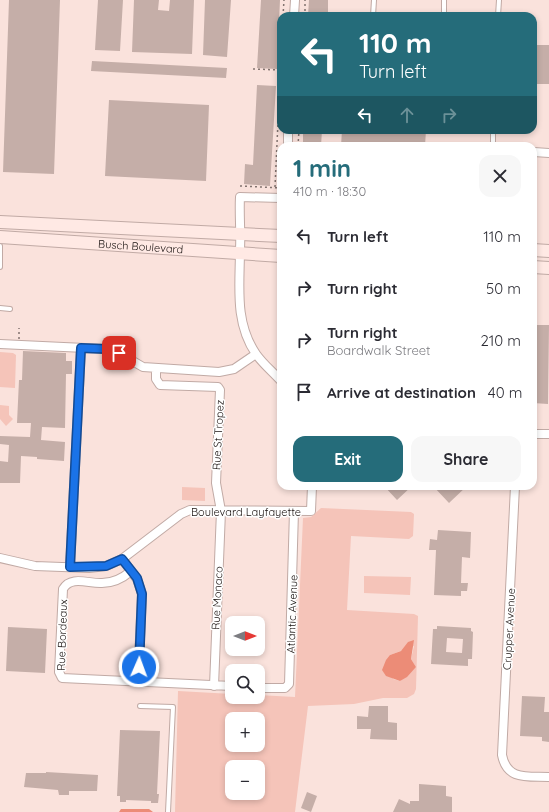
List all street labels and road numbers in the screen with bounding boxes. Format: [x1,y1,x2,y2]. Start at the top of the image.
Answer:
street label: Busch Boulevard [98,237,184,256]
street label: Rue St Tropez [209,399,227,471]
street label: Boulevard Layfayette [191,505,301,519]
street label: Rue Monaco [208,565,226,630]
street label: Atlantic Avenue [284,574,300,654]
street label: Crupper Avenue [500,588,518,670]
street label: Rue Bordeaux [54,599,70,671]

